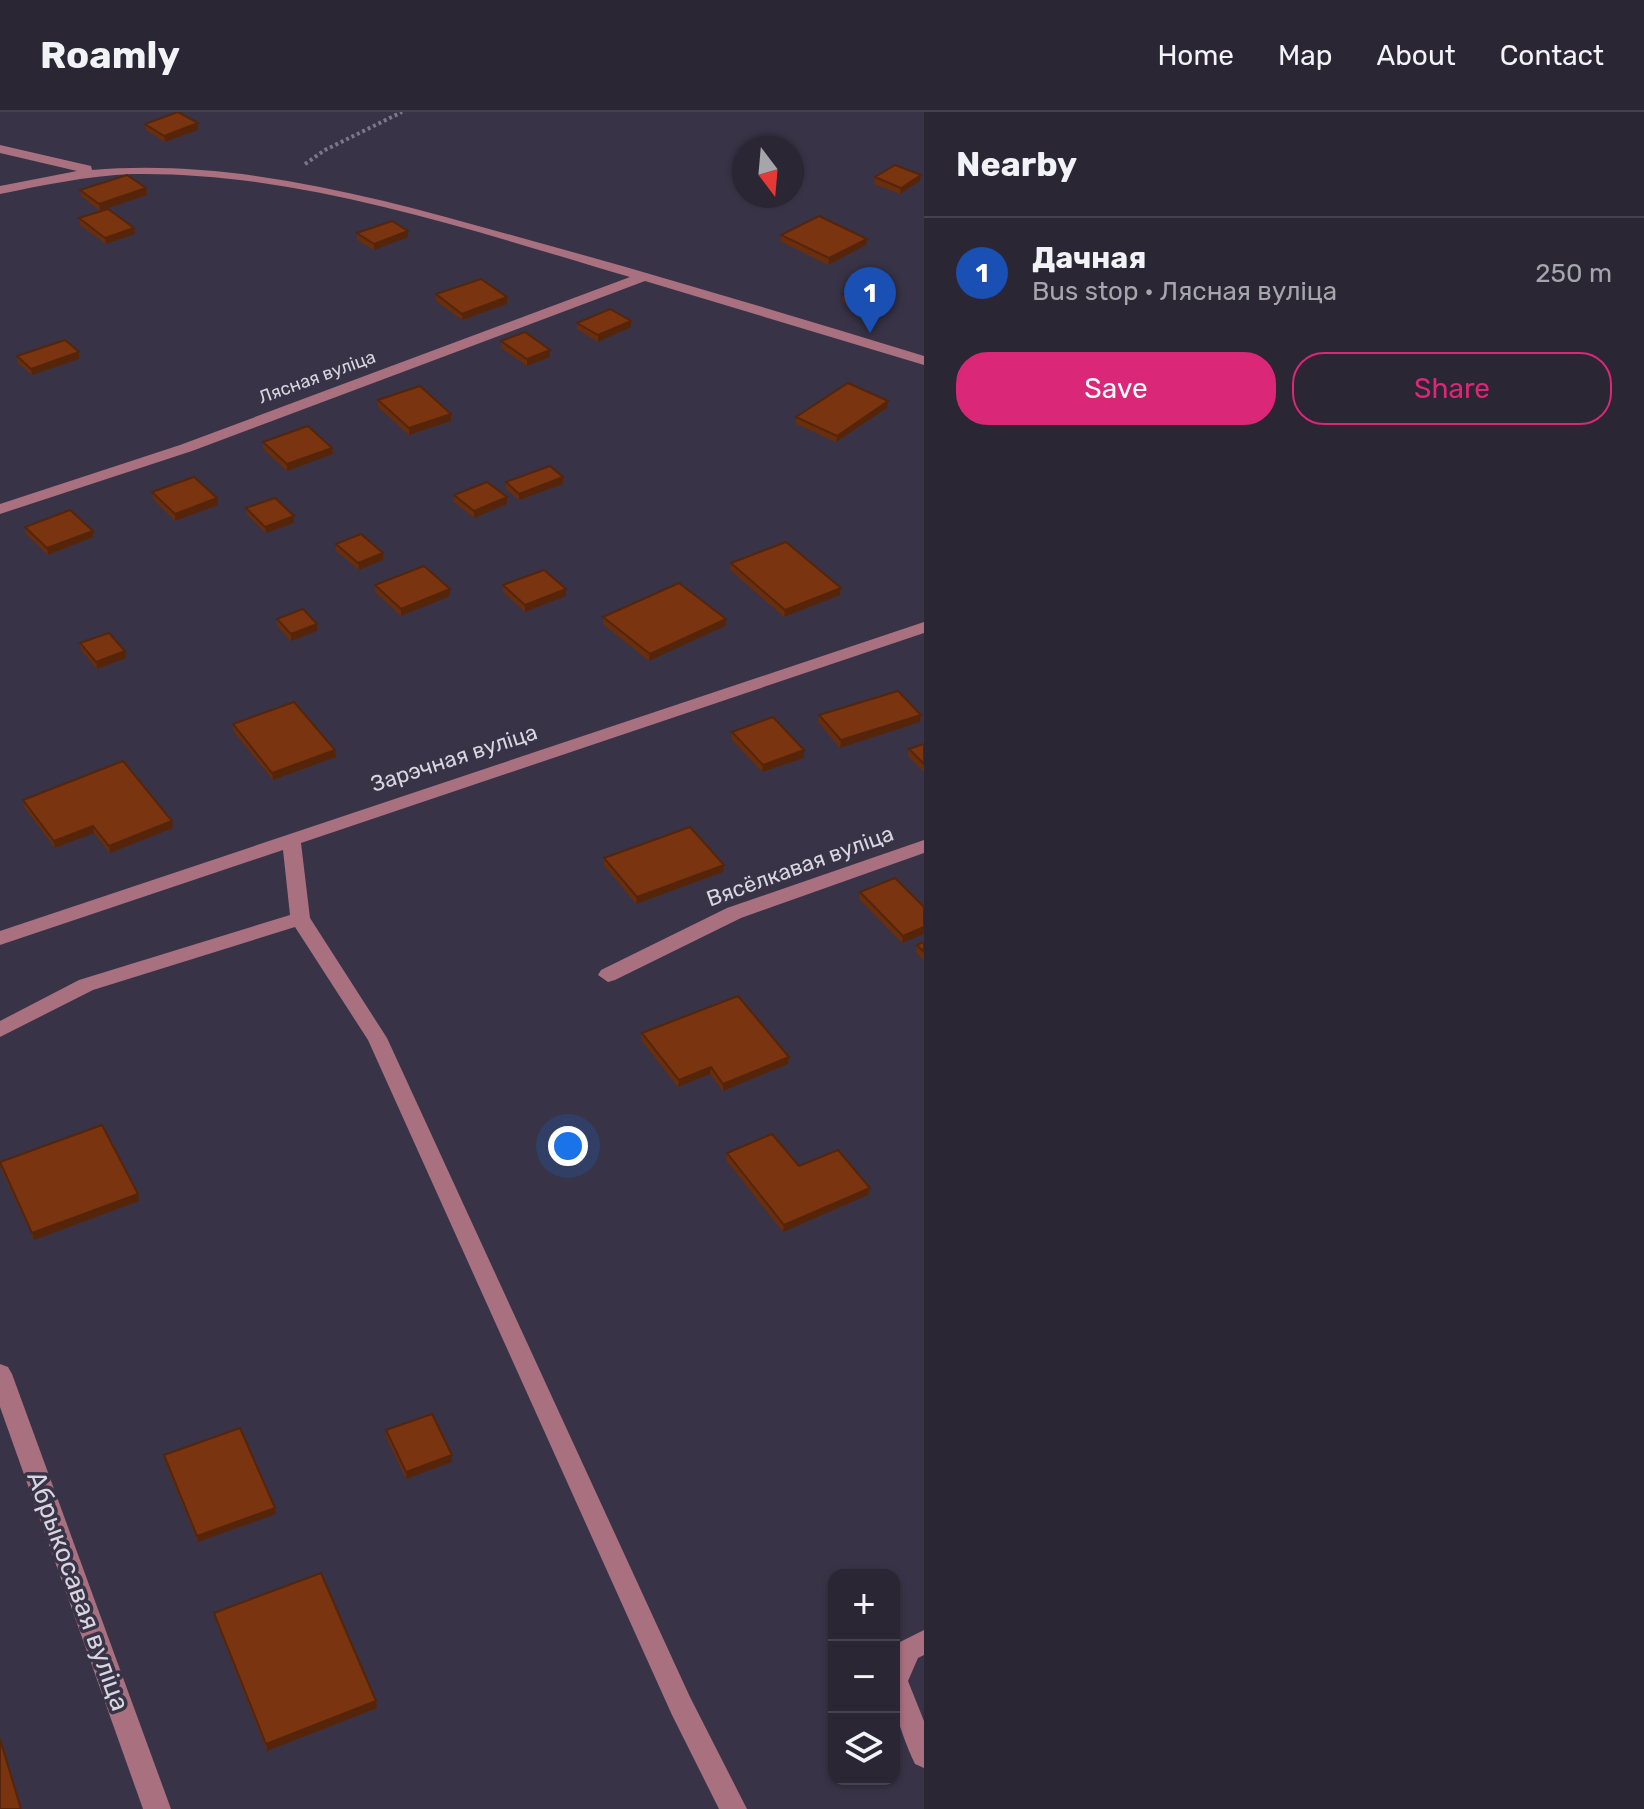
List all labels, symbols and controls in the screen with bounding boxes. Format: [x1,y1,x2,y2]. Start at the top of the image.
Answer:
text: Roamly [40,32,180,78]
text: Home [1157,39,1234,72]
text: Map [1278,39,1332,72]
text: About [1376,39,1456,72]
text: Contact [1500,39,1604,72]
north arrow [732,136,804,208]
text: Nearby [956,144,1077,185]
text: Дачная [1032,240,1146,276]
text: 1 [976,258,988,289]
text: 250 m [1535,258,1612,289]
pin: 1 [844,267,896,333]
text: Bus stop · Лясная вуліца [1032,276,1337,307]
street label: Лясная вуліца [256,346,378,408]
button: Save [956,352,1276,425]
button: Share [1292,352,1612,425]
street label: Зарэчная вуліца [367,718,541,798]
street label: Вясёлкавая вуліца [703,820,897,912]
your location [548,1126,588,1166]
street label: Абрыкосавая вуліца [20,1467,136,1715]
map controls [828,1569,900,1785]
button: + [828,1569,900,1641]
button: − [828,1641,900,1713]
button: layers [828,1713,900,1785]

